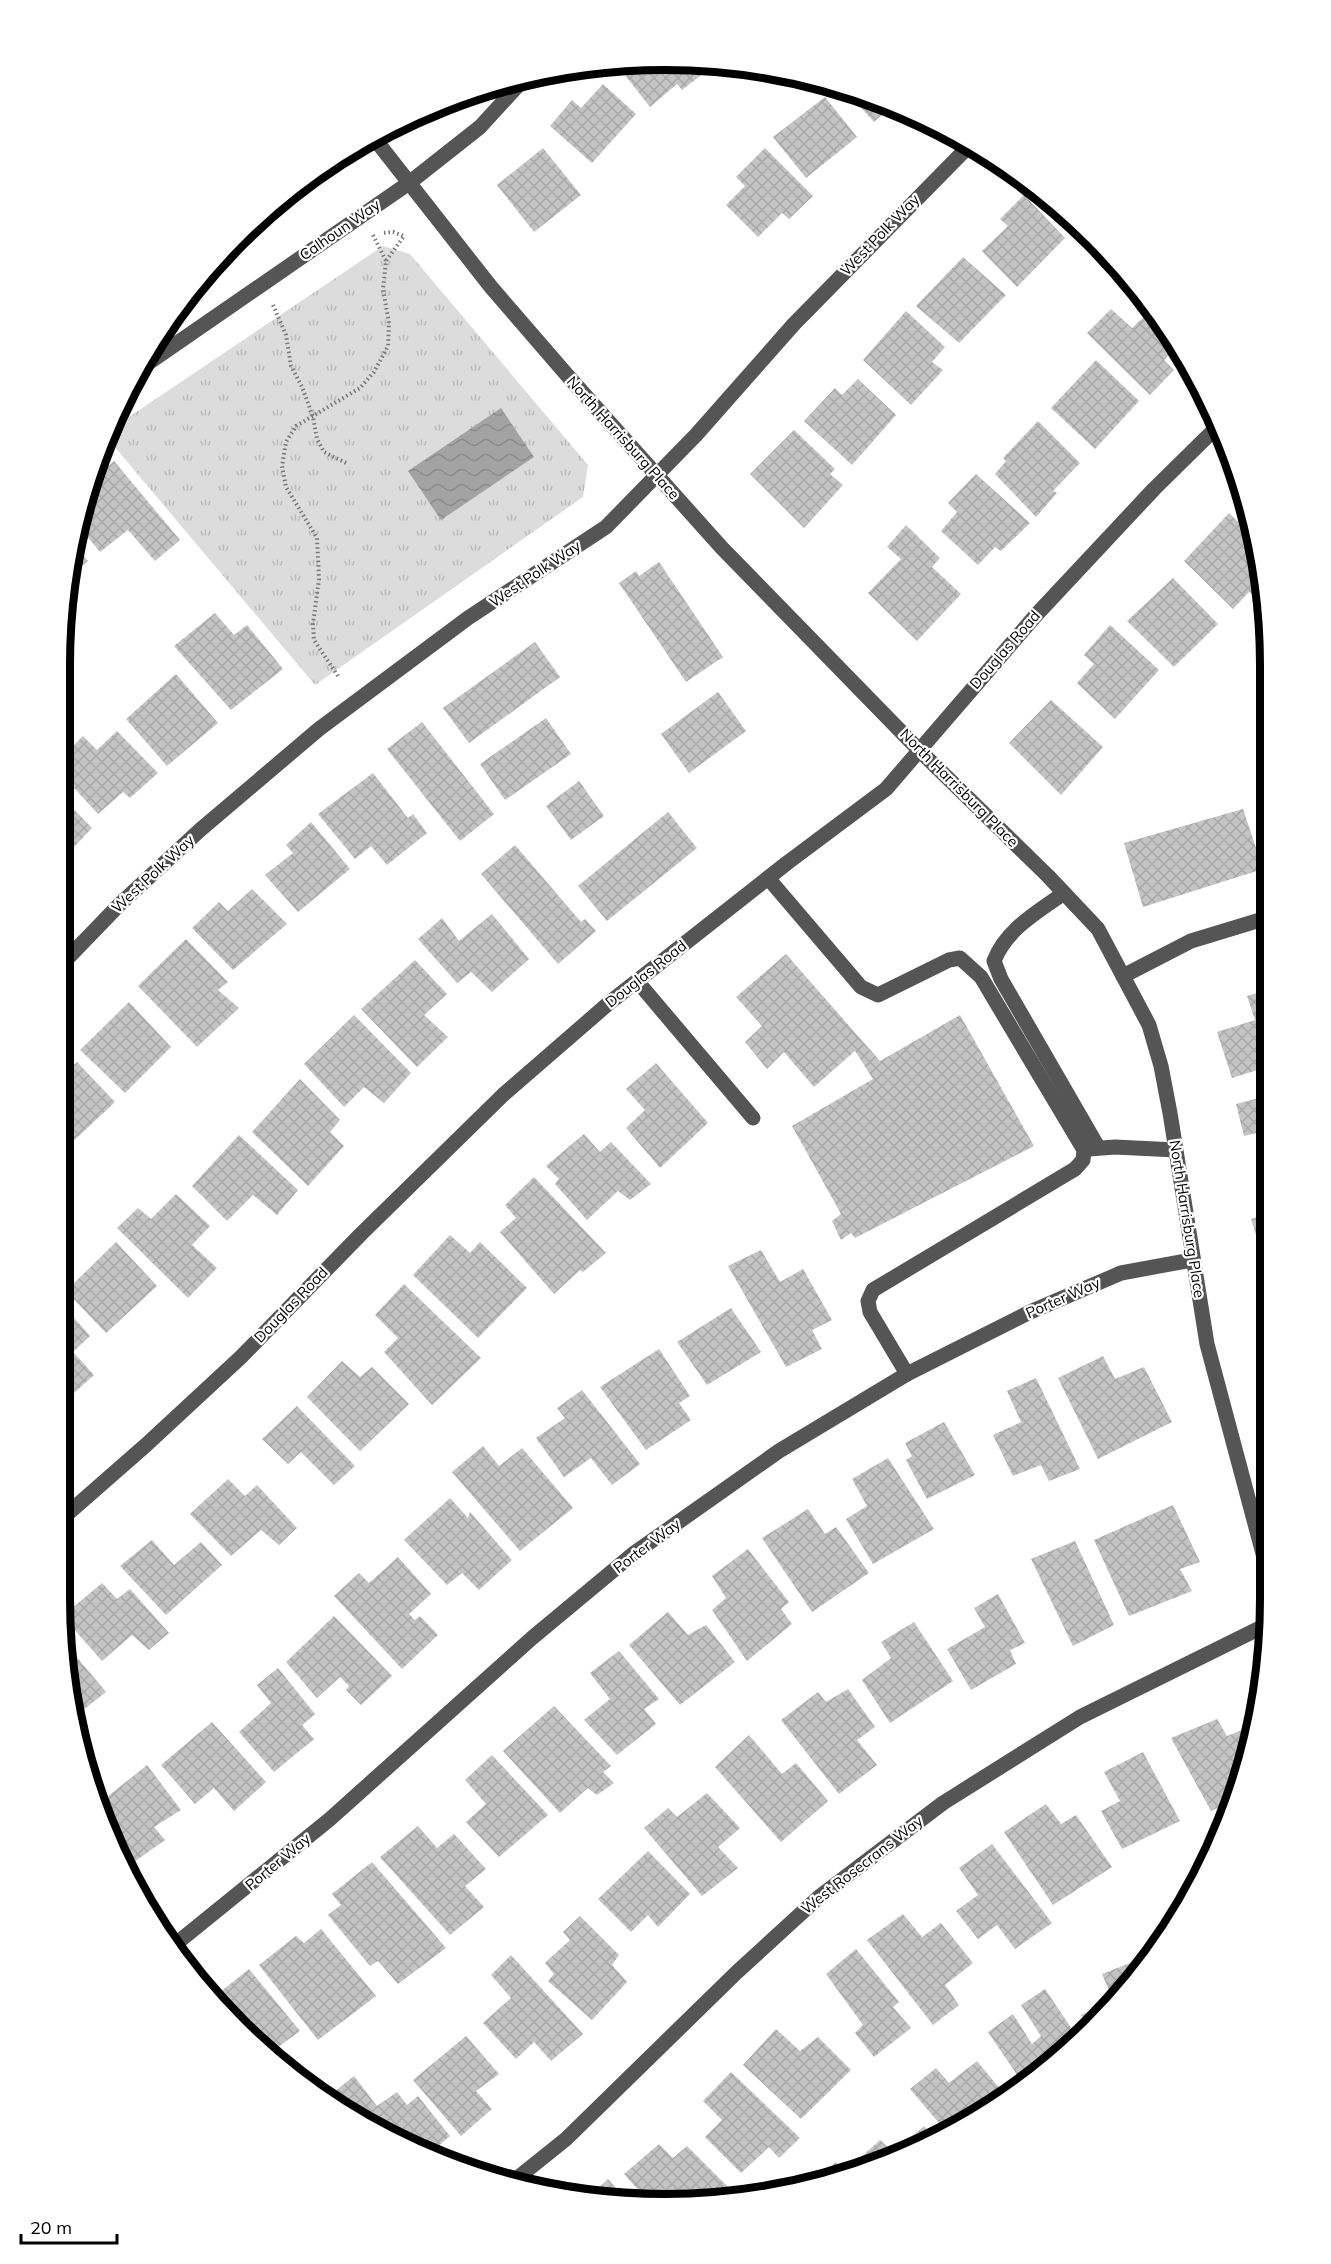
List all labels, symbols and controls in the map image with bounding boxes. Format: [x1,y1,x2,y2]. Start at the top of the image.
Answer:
street label: West Polk Way [836,190,923,280]
street label: Calhoun Way [296,195,384,264]
street label: North Harrisburg Place [563,372,684,503]
street label: West Polk Way [485,536,584,611]
street label: Douglas Road [965,606,1044,693]
street label: North Harrisburg Place [896,724,1023,851]
street label: West Polk Way [107,830,198,917]
street label: Douglas Road [601,936,690,1011]
street label: North Harrisburg Place [1166,1139,1209,1299]
street label: Douglas Road [250,1263,332,1347]
street label: Porter Way [1023,1273,1103,1322]
street label: Porter Way [609,1514,684,1577]
street label: West Rosecrans Way [797,1811,926,1918]
street label: Porter Way [241,1829,314,1894]
scale bar [21,2207,117,2245]
text: 20 m [30,2216,72,2239]

